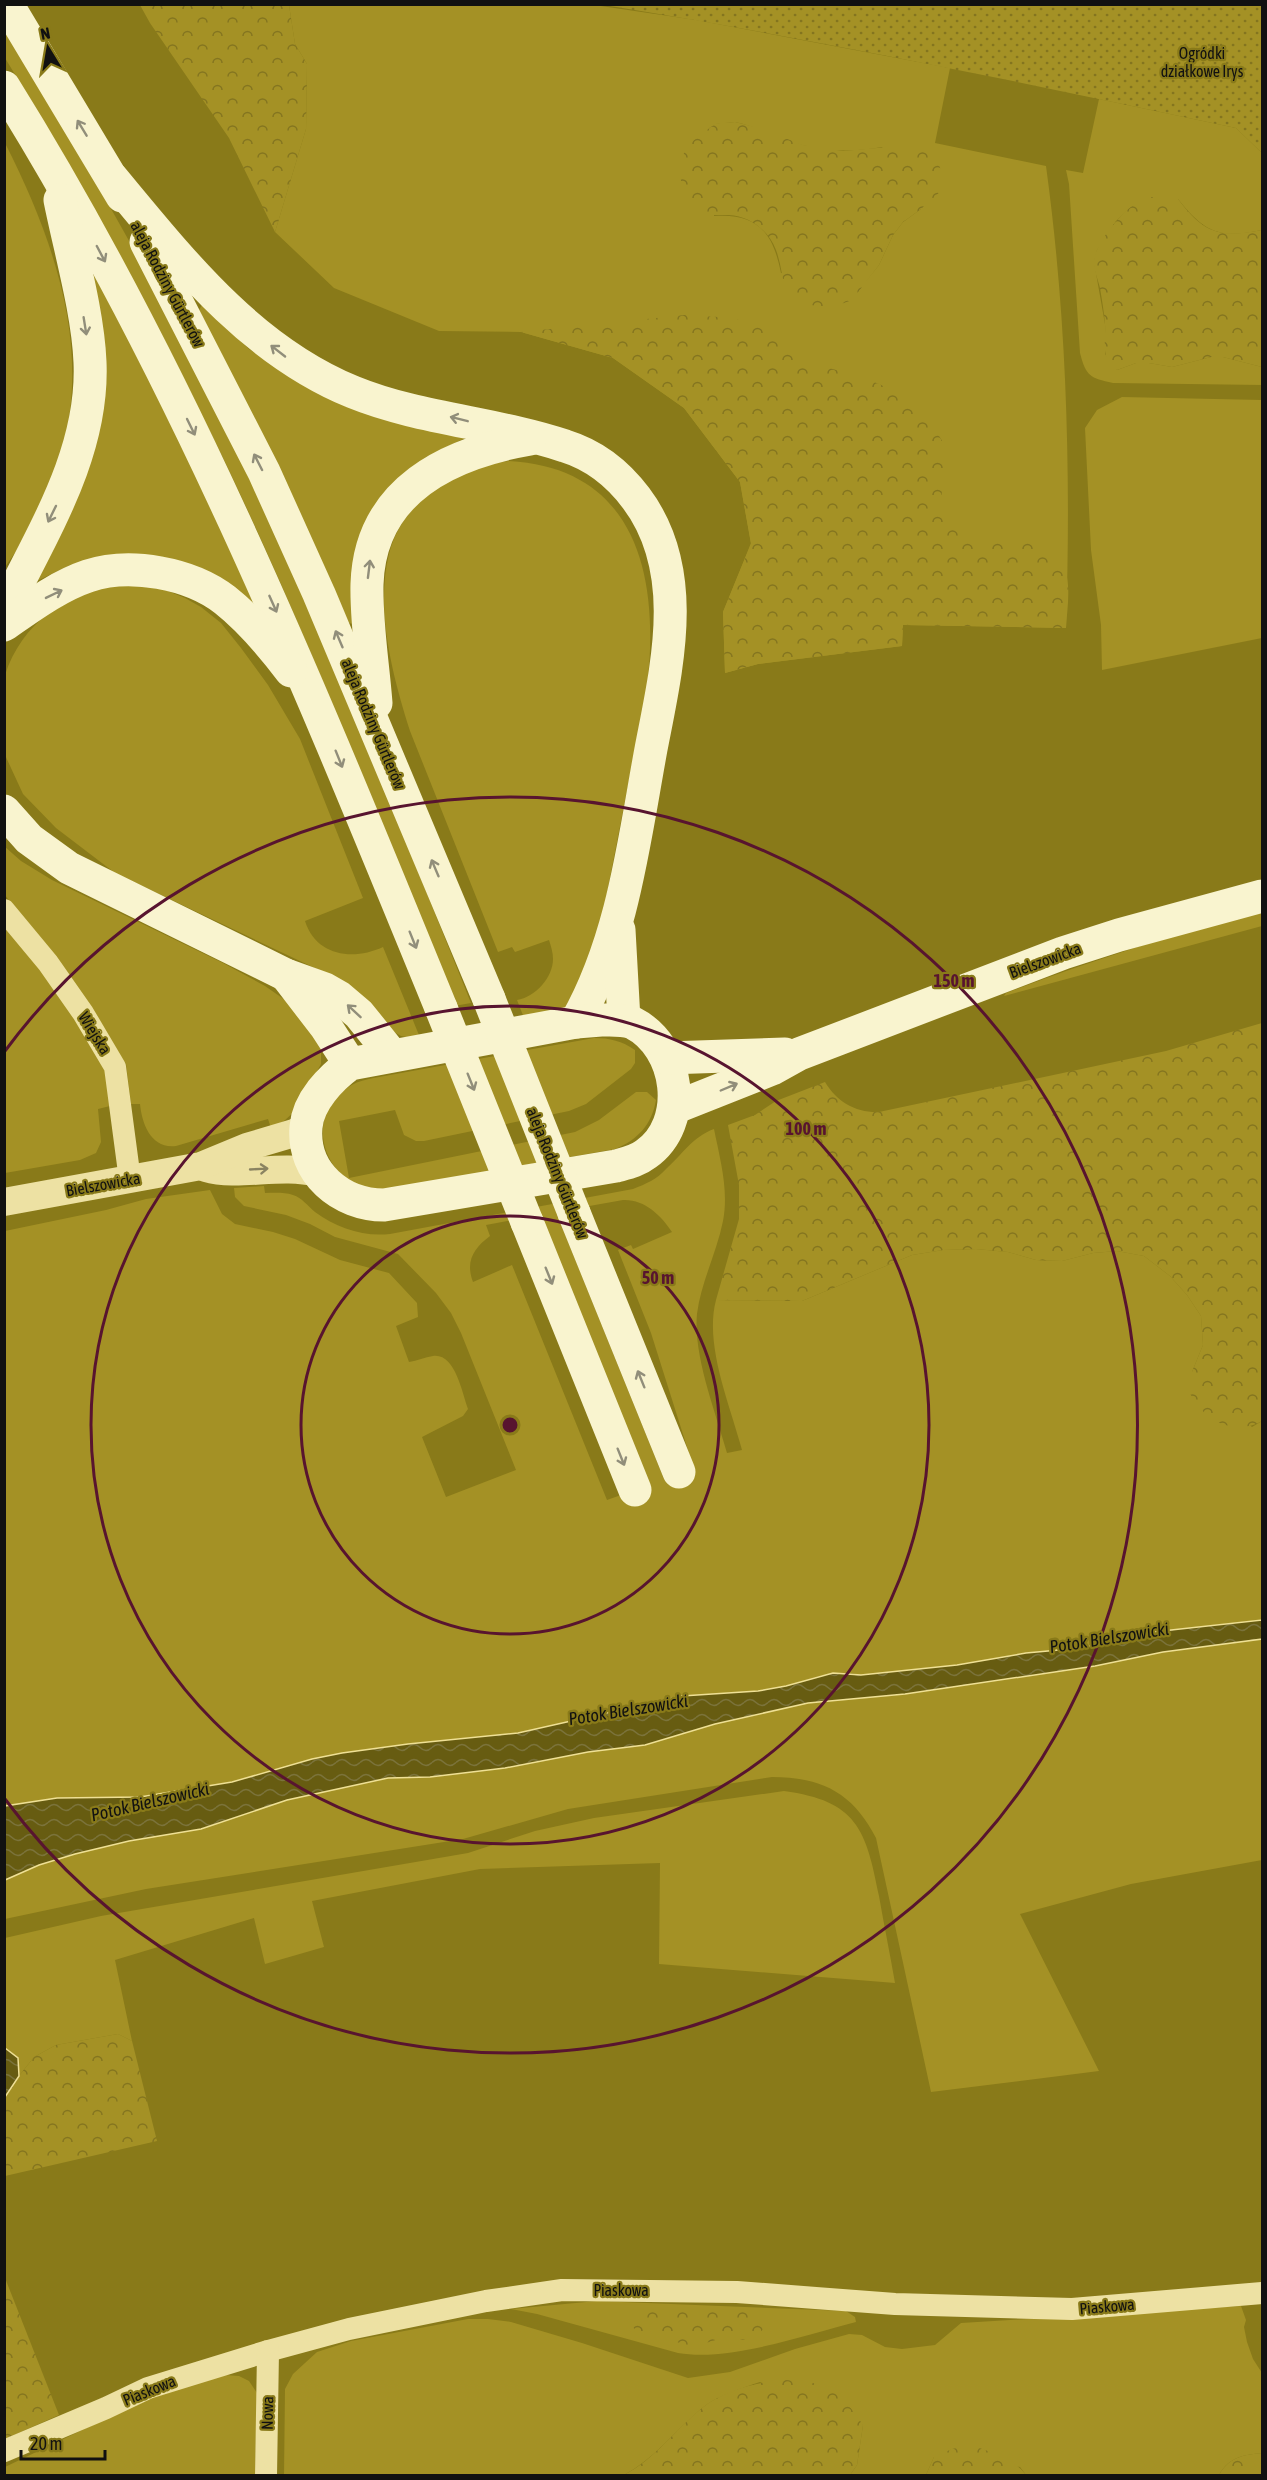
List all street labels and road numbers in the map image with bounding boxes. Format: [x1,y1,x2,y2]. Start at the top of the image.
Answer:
street label: aleja Rodziny Gürtlerów [126,218,209,351]
street label: aleja Rodziny Gürtlerów [338,656,410,793]
street label: Bielszowicka [1007,939,1083,981]
street label: Wiejska [74,1009,115,1058]
street label: aleja Rodziny Gürtlerów [523,1105,593,1242]
street label: Bielszowicka [64,1169,142,1199]
street label: Piaskowa [593,2281,649,2299]
street label: Piaskowa [1079,2295,1135,2317]
street label: Piaskowa [120,2371,178,2409]
street label: Nowa [258,2396,276,2430]

